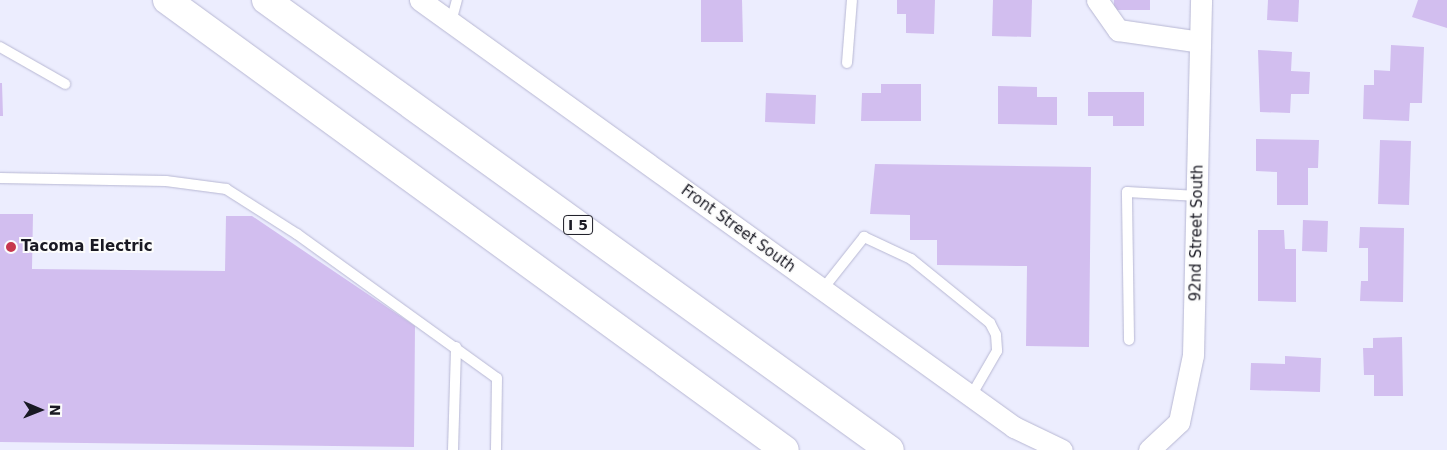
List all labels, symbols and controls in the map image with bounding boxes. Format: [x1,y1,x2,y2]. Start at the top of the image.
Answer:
street label: 92nd Street South [1187,164,1207,302]
street label: Front Street South [677,182,799,276]
road number: I 5 [563,214,593,236]
place label: Tacoma Electric [21,238,153,256]
marker: Tacoma Electric [5,241,17,253]
north arrow [15,385,65,435]
text: N [47,404,63,416]

